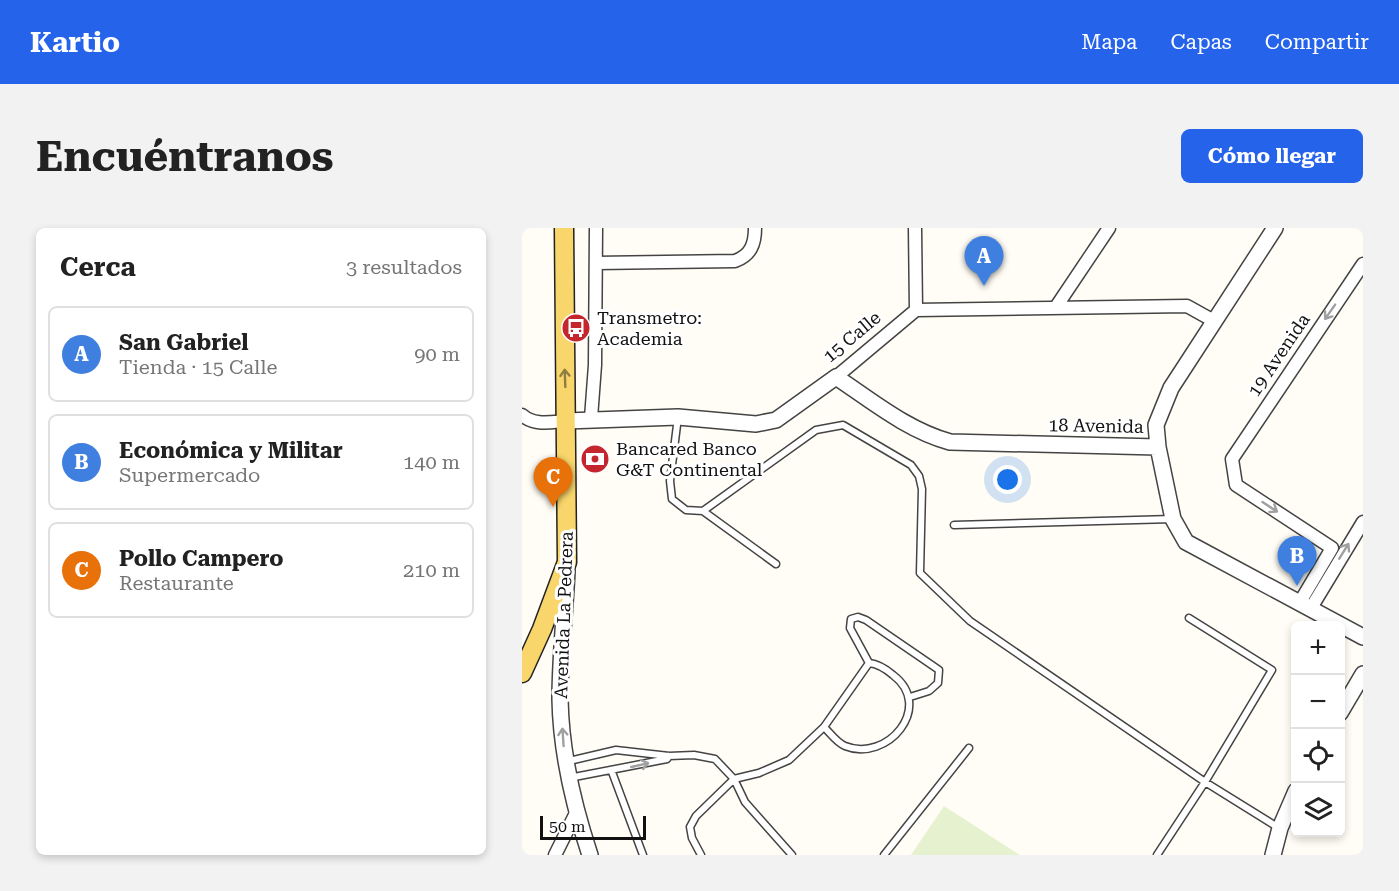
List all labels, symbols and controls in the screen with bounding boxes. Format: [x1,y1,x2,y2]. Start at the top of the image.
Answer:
text: Kartio [30,26,120,59]
text: Mapa [1081,30,1137,54]
text: Capas [1170,30,1232,54]
text: Compartir [1265,30,1369,54]
button: Cómo llegar [1181,129,1363,183]
text: Encuéntranos [36,132,334,181]
pin: A [964,236,1004,286]
text: Cerca [60,252,136,282]
text: 3 resultados [346,255,462,279]
one-way arrow [1324,304,1336,320]
place label: Transmetro: Academia [597,307,702,349]
street label: 15 Calle [819,307,885,367]
street label: 19 Avenida [1243,309,1314,400]
bus stop icon: Transmetro: Academia [560,312,592,344]
text: San Gabriel [119,330,249,355]
text: A [74,342,89,366]
text: 90 m [414,342,460,366]
text: Tienda · 15 Calle [119,355,277,379]
one-way arrow [559,368,571,388]
street label: 18 Avenida [1048,414,1144,437]
text: Económica y Militar [119,438,343,463]
place label: Bancared Banco G&T Continental [616,438,763,480]
bank icon: Bancared Banco G&T Continental [579,443,611,475]
text: B [74,450,89,474]
text: 140 m [403,450,460,474]
pin: C [534,458,573,507]
text: Supermercado [119,463,260,487]
your location [993,465,1022,494]
one-way arrow [1261,502,1278,514]
street label: Avenida La Pedrera [550,531,577,699]
pin: B [1278,536,1316,586]
one-way arrow [1339,543,1351,560]
text: Pollo Campero [119,546,284,571]
text: C [75,558,89,582]
text: 210 m [403,558,460,582]
text: Restaurante [119,571,234,595]
map controls [1291,621,1345,837]
button: + [1291,621,1345,675]
button: − [1291,675,1345,729]
one-way arrow [557,728,568,747]
button: locate [1291,729,1345,783]
one-way arrow [630,759,650,770]
button: layers [1291,783,1345,837]
scale bar [540,813,646,840]
text: 50 m [549,817,586,836]

